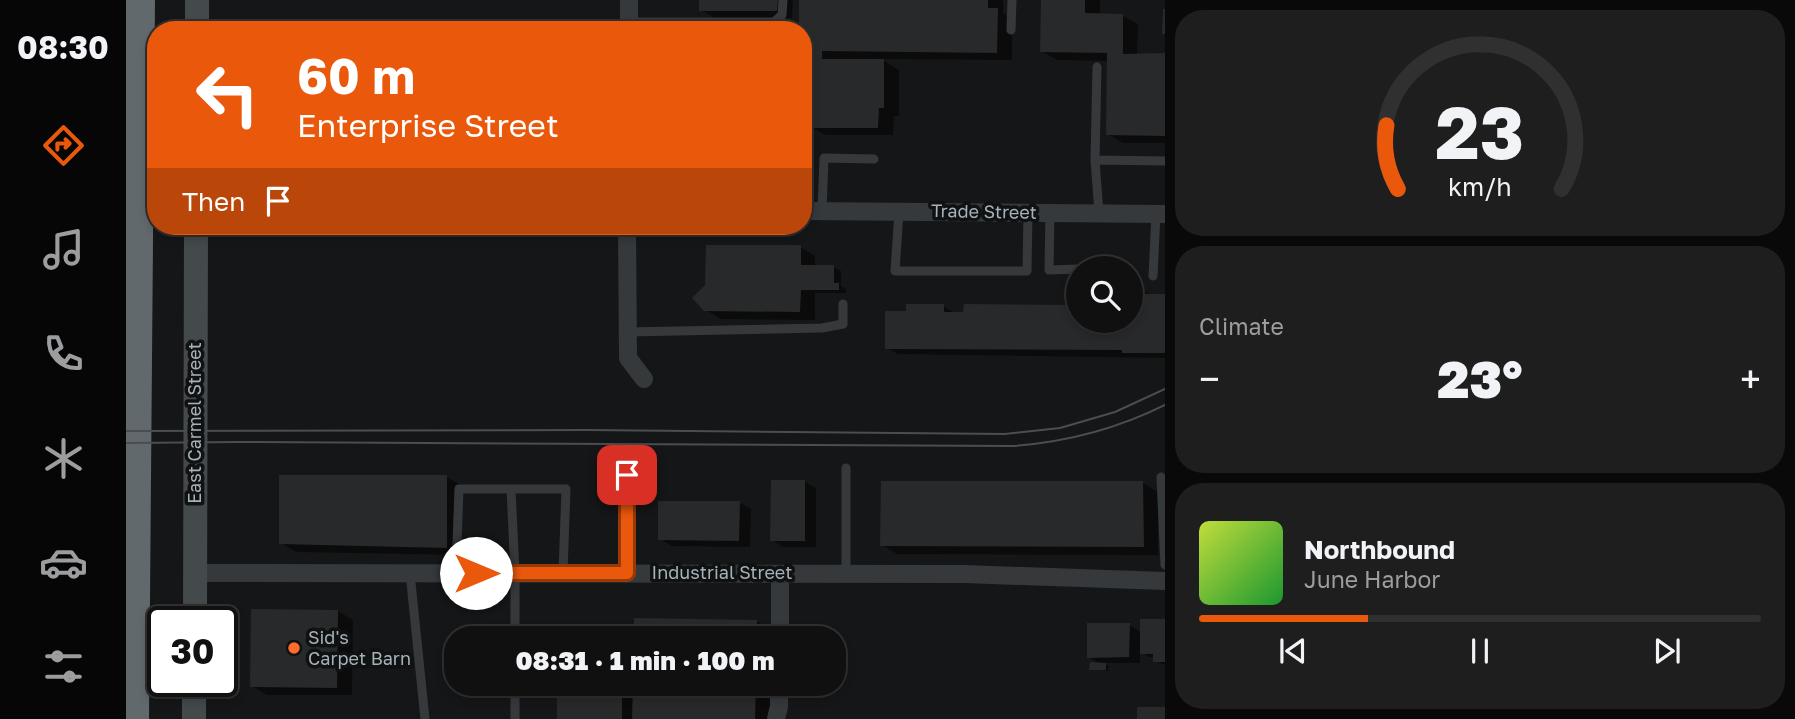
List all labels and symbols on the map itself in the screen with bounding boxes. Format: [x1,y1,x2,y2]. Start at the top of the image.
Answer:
street label: Trade Street [931,199,1037,223]
street label: East Carmel Street [183,342,205,504]
pin [597,445,657,505]
position arrow [439,536,513,610]
street label: Industrial Street [652,561,792,583]
speed limit sign: 30 [147,606,238,697]
place label: Sid's Carpet Barn [308,626,411,669]
marker: Sid's Carpet Barn [286,640,302,656]

